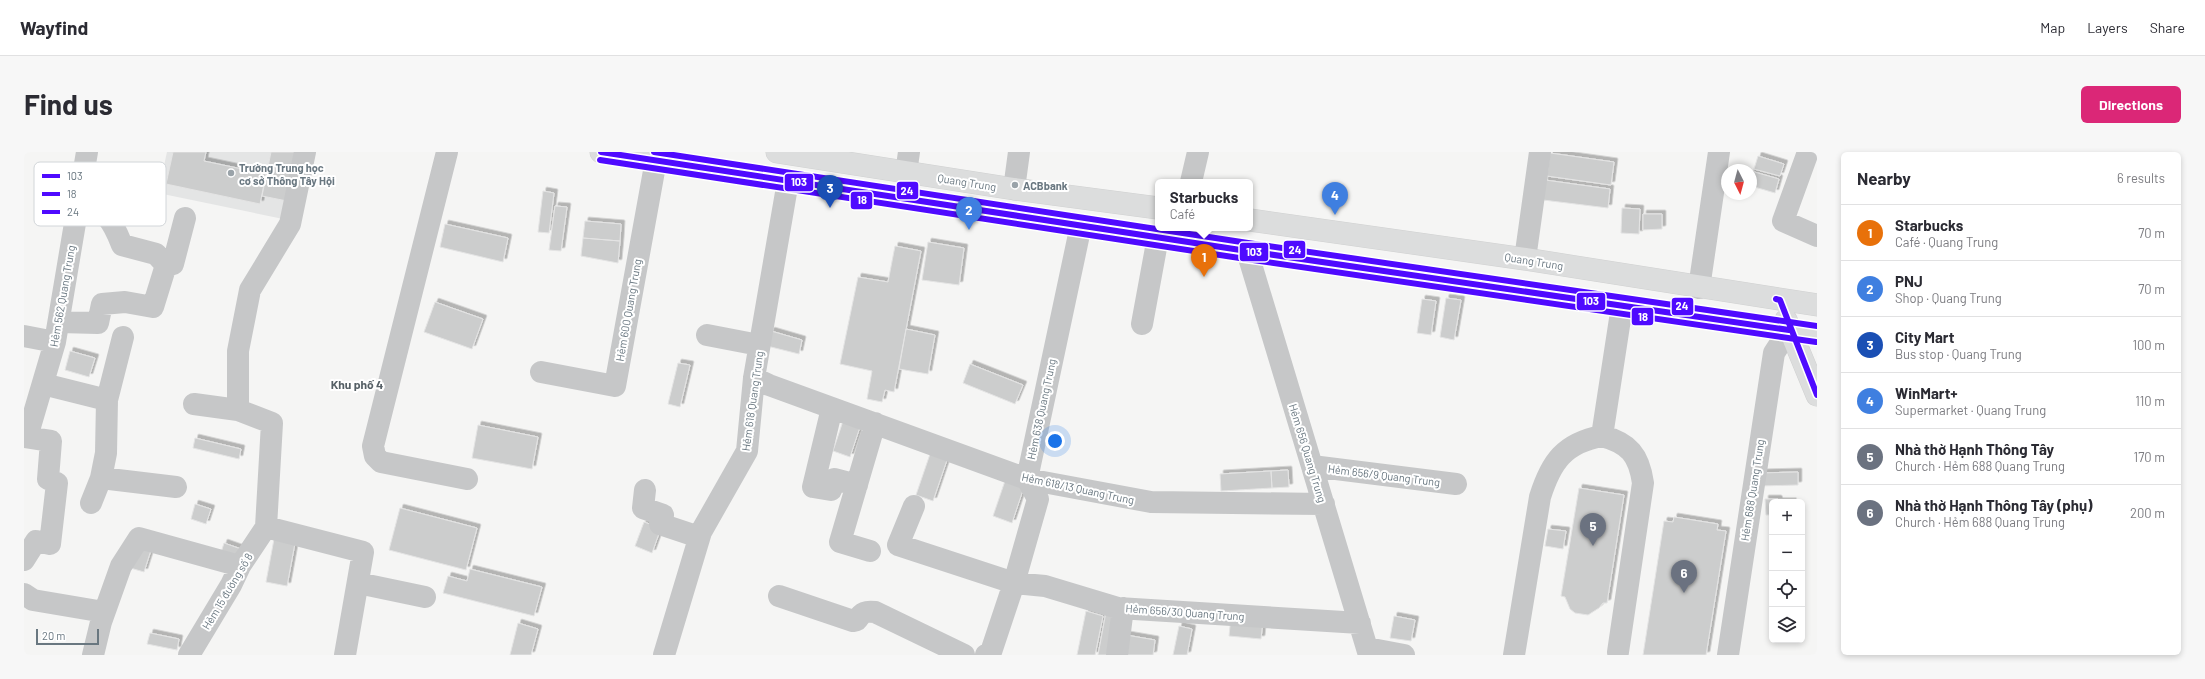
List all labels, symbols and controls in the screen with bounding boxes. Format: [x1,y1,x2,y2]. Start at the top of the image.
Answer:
text: Wayfind [20,16,88,39]
text: Map [2040,19,2065,36]
text: Layers [2087,19,2128,36]
text: Share [2150,19,2185,36]
button: Directions [2081,86,2181,123]
text: Find us [24,87,113,121]
place label: Trường Trung học cơ sở Thông Tây Hội [239,161,335,187]
legend [34,162,166,226]
north arrow [1721,164,1757,200]
marker: Trường Trung học cơ sở Thông Tây Hội [226,168,236,178]
text: Nearby [1857,168,1911,188]
text: 103 [67,169,83,182]
text: 6 results [2117,170,2165,186]
street label: Quang Trung [937,171,997,193]
line badge: 103 [784,173,814,192]
text: 103 [791,175,807,188]
pin: 3 [817,175,843,208]
place label: ACBbank [1023,179,1068,192]
popup [1155,179,1253,231]
marker: ACBbank [1010,180,1020,190]
line badge: 24 [896,181,919,200]
pin: 4 [1322,182,1348,215]
text: 24 [901,184,914,197]
text: 18 [67,187,77,200]
text: Starbucks [1170,188,1238,206]
line badge: 18 [850,191,873,210]
text: 18 [857,193,867,206]
pin: 2 [956,197,982,230]
text: 24 [67,205,79,218]
text: Café [1170,206,1195,222]
text: Starbucks [1895,216,1963,234]
text: 1 [1868,225,1872,241]
text: 70 m [2138,225,2165,241]
text: Café · Quang Trung [1895,234,1998,250]
line badge: 24 [1283,240,1306,259]
line badge: 103 [1239,242,1269,262]
text: 24 [1289,243,1302,256]
street label: Hẻm 562 Quang Trung [47,244,77,348]
pin: 1 [1191,244,1217,277]
text: 103 [1246,245,1262,258]
street label: Quang Trung [1504,250,1564,272]
street label: Hẻm 600 Quang Trung [613,258,643,362]
text: PNJ [1895,272,1923,290]
text: 2 [1866,281,1874,297]
text: 70 m [2138,281,2165,297]
text: Shop · Quang Trung [1895,290,2002,306]
line badge: 103 [1576,292,1606,311]
text: 103 [1583,294,1599,307]
line badge: 24 [1671,297,1694,316]
text: 24 [1676,299,1689,312]
line badge: 18 [1631,307,1654,326]
text: 18 [1638,310,1648,323]
text: City Mart [1895,328,1954,346]
text: 3 [1866,337,1874,353]
text: 100 m [2132,337,2165,353]
text: Bus stop · Quang Trung [1895,346,2022,362]
street label: Hẻm 618 Quang Trung [739,350,765,452]
street label: Hẻm 638 Quang Trung [1024,357,1058,461]
district label: Khu phố 4 [331,377,383,391]
text: WinMart+ [1895,384,1958,402]
text: 4 [1866,393,1874,409]
text: 110 m [2135,393,2165,409]
street label: Hẻm 656 Quang Trung [1287,402,1329,504]
text: Supermarket · Quang Trung [1895,402,2046,418]
your location [1045,431,1065,451]
street label: Hẻm 688 Quang Trung [1738,438,1766,542]
text: Nhà thờ Hạnh Thông Tây [1895,440,2054,458]
text: 5 [1866,449,1874,465]
text: 170 m [2134,449,2165,465]
text: Church · Hẻm 688 Quang Trung [1895,458,2065,474]
street label: Hẻm 656/9 Quang Trung [1327,462,1441,488]
street label: Hẻm 618/13 Quang Trung [1021,470,1136,506]
text: Nhà thờ Hạnh Thông Tây (phụ) [1895,496,2092,514]
map controls [1769,499,1805,643]
button: + [1769,499,1805,535]
text: 6 [1867,505,1873,521]
text: 200 m [2130,505,2165,521]
pin: 5 [1580,513,1606,546]
text: Church · Hẻm 688 Quang Trung [1895,514,2065,530]
button: − [1769,535,1805,571]
street label: Hẻm 15 đường số 8 [199,550,255,632]
pin: 6 [1671,560,1697,593]
button: locate [1769,571,1805,607]
street label: Hẻm 656/30 Quang Trung [1125,601,1245,623]
button: layers [1769,607,1805,643]
scale bar [36,627,99,646]
text: 20 m [42,629,65,642]

